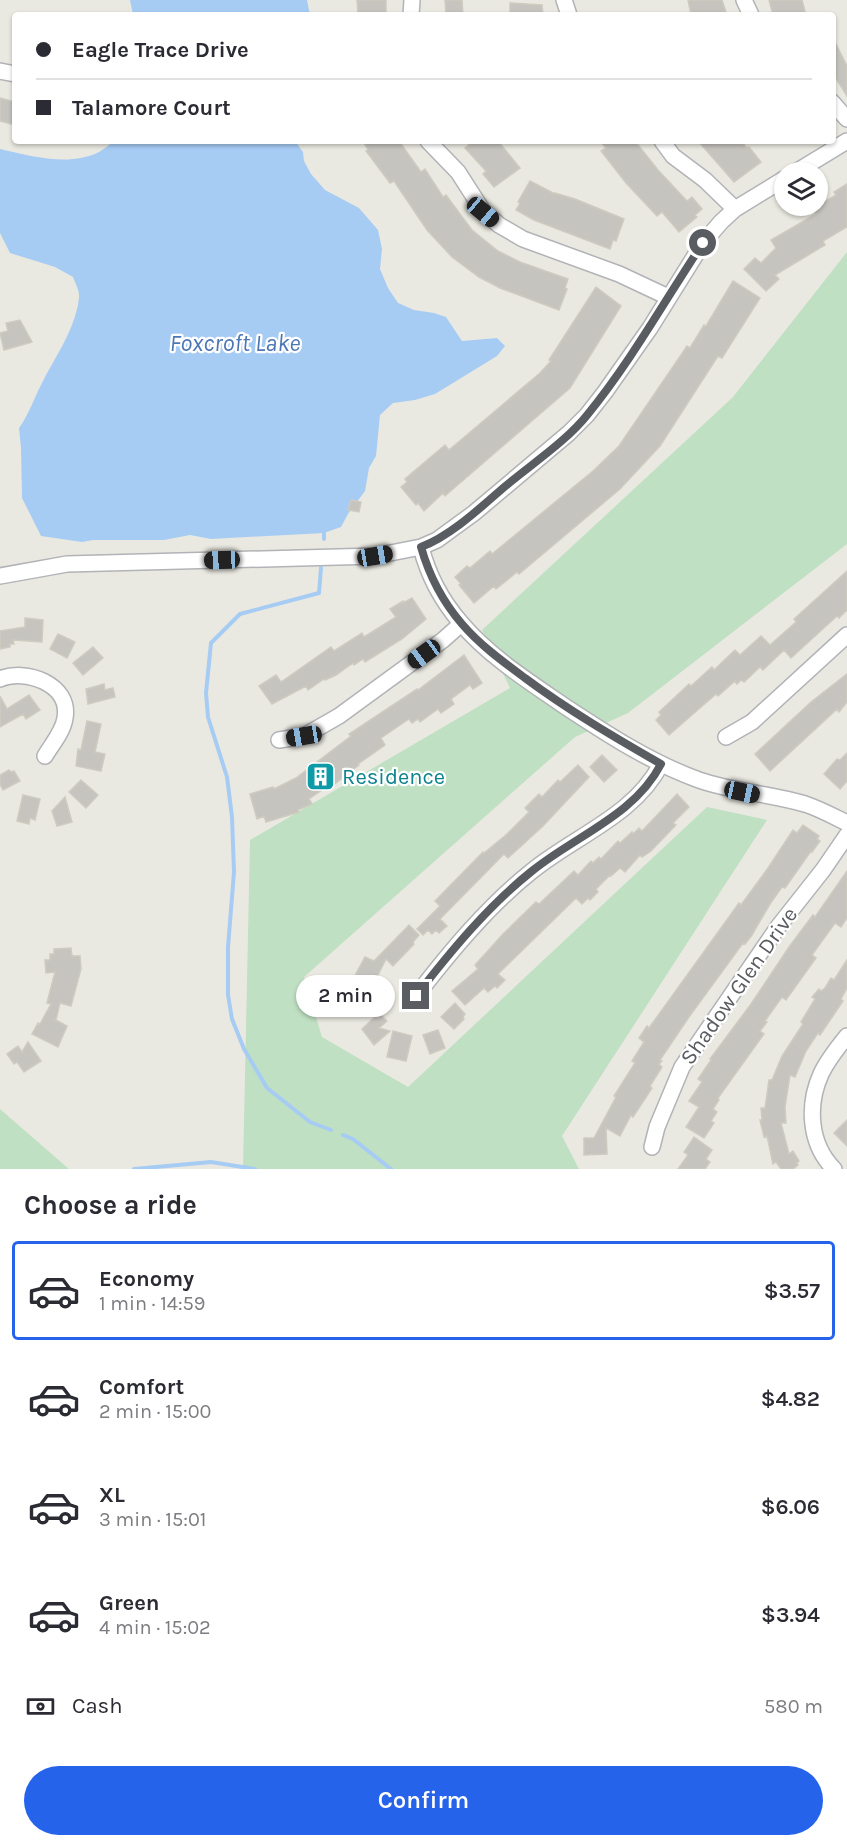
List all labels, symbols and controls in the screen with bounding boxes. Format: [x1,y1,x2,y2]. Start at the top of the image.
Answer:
text: Eagle Trace Drive [72,37,249,63]
text: Talamore Court [72,95,231,121]
map controls [774,162,828,216]
button: layers [774,162,828,216]
car [463,194,503,230]
route start [689,229,716,256]
water label: Foxcroft Lake [170,329,300,357]
car [356,544,394,568]
car [204,550,240,570]
car [404,636,444,672]
car [285,724,323,748]
building icon: Residence [305,761,337,793]
place label: Residence [342,764,445,790]
car [723,779,761,805]
street label: Shadow Glen Drive [675,902,803,1070]
callout: 2 min [296,975,395,1017]
route end [402,982,429,1009]
text: 2 min [318,984,373,1007]
text: Choose a ride [24,1189,197,1221]
icon: car [27,1264,81,1318]
text: Economy [99,1266,194,1292]
text: $3.57 [764,1278,820,1304]
text: 1 min · 14:59 [99,1292,205,1315]
icon: car [27,1372,81,1426]
text: Comfort [99,1374,184,1400]
text: $4.82 [761,1386,820,1412]
text: 2 min · 15:00 [99,1400,211,1423]
icon: car [27,1480,81,1534]
text: XL [99,1482,125,1508]
text: $6.06 [761,1494,820,1520]
text: 3 min · 15:01 [99,1508,206,1531]
icon: car [27,1588,81,1642]
text: Green [99,1590,160,1616]
text: $3.94 [761,1602,820,1628]
text: 4 min · 15:02 [99,1616,211,1639]
icon: cash [24,1690,57,1723]
text: Cash [72,1693,122,1719]
text: 580 m [764,1695,823,1718]
button: Confirm [24,1766,823,1835]

